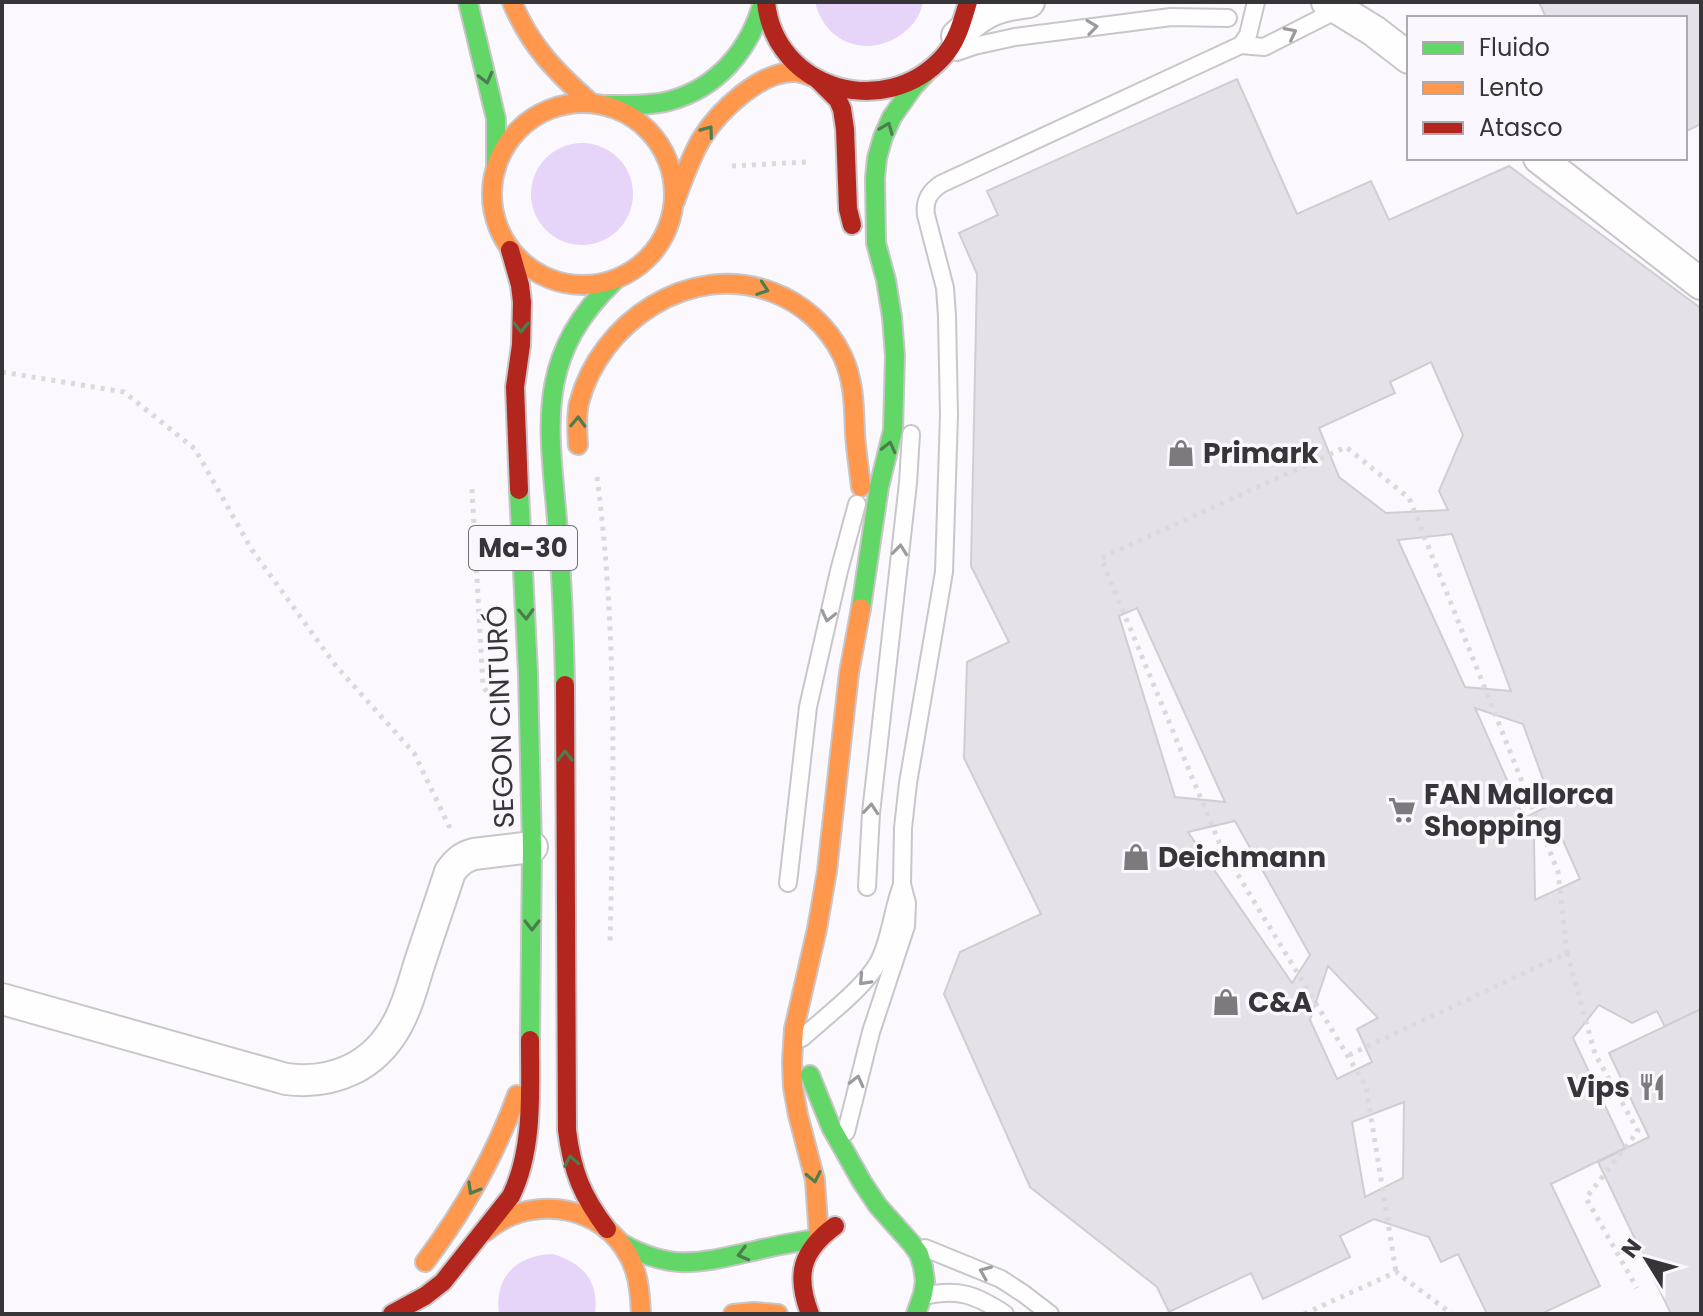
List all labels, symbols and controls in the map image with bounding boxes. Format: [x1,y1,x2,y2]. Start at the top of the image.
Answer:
legend [1407,16,1687,160]
one-way arrow [1086,19,1099,36]
one-way arrow [1283,28,1298,43]
text: Fluido [1479,31,1550,64]
one-way arrow [476,71,493,84]
text: Lento [1479,71,1544,104]
text: Atasco [1479,111,1563,144]
one-way arrow [878,122,894,136]
one-way arrow [698,125,713,140]
one-way arrow [755,280,769,296]
one-way arrow [513,321,530,334]
one-way arrow [569,415,586,428]
place label: Primark [1203,434,1319,473]
shop icon: Primark [1166,438,1196,468]
one-way arrow [880,441,897,455]
road number: Ma-30 [469,526,577,570]
one-way arrow [892,543,909,556]
street label: SEGON CINTURÓ [477,605,524,829]
one-way arrow [517,608,534,621]
one-way arrow [821,609,838,623]
one-way arrow [556,749,574,762]
place label: FAN Mallorca Shopping [1424,775,1614,846]
supermarket icon: FAN Mallorca Shopping [1387,795,1417,825]
one-way arrow [863,802,880,815]
place label: Deichmann [1158,838,1326,877]
shop icon: Deichmann [1121,842,1151,872]
one-way arrow [523,919,541,932]
one-way arrow [859,971,873,986]
place label: C&A [1248,983,1313,1022]
shop icon: C&A [1211,987,1241,1017]
place label: Vips [1567,1068,1630,1107]
restaurant icon: Vips [1637,1072,1667,1102]
one-way arrow [848,1075,865,1089]
one-way arrow [563,1155,580,1168]
one-way arrow [805,1169,822,1183]
one-way arrow [467,1180,483,1195]
north arrow [1607,1220,1687,1300]
text: N [1614,1232,1649,1264]
one-way arrow [737,1245,751,1262]
one-way arrow [979,1265,993,1282]

